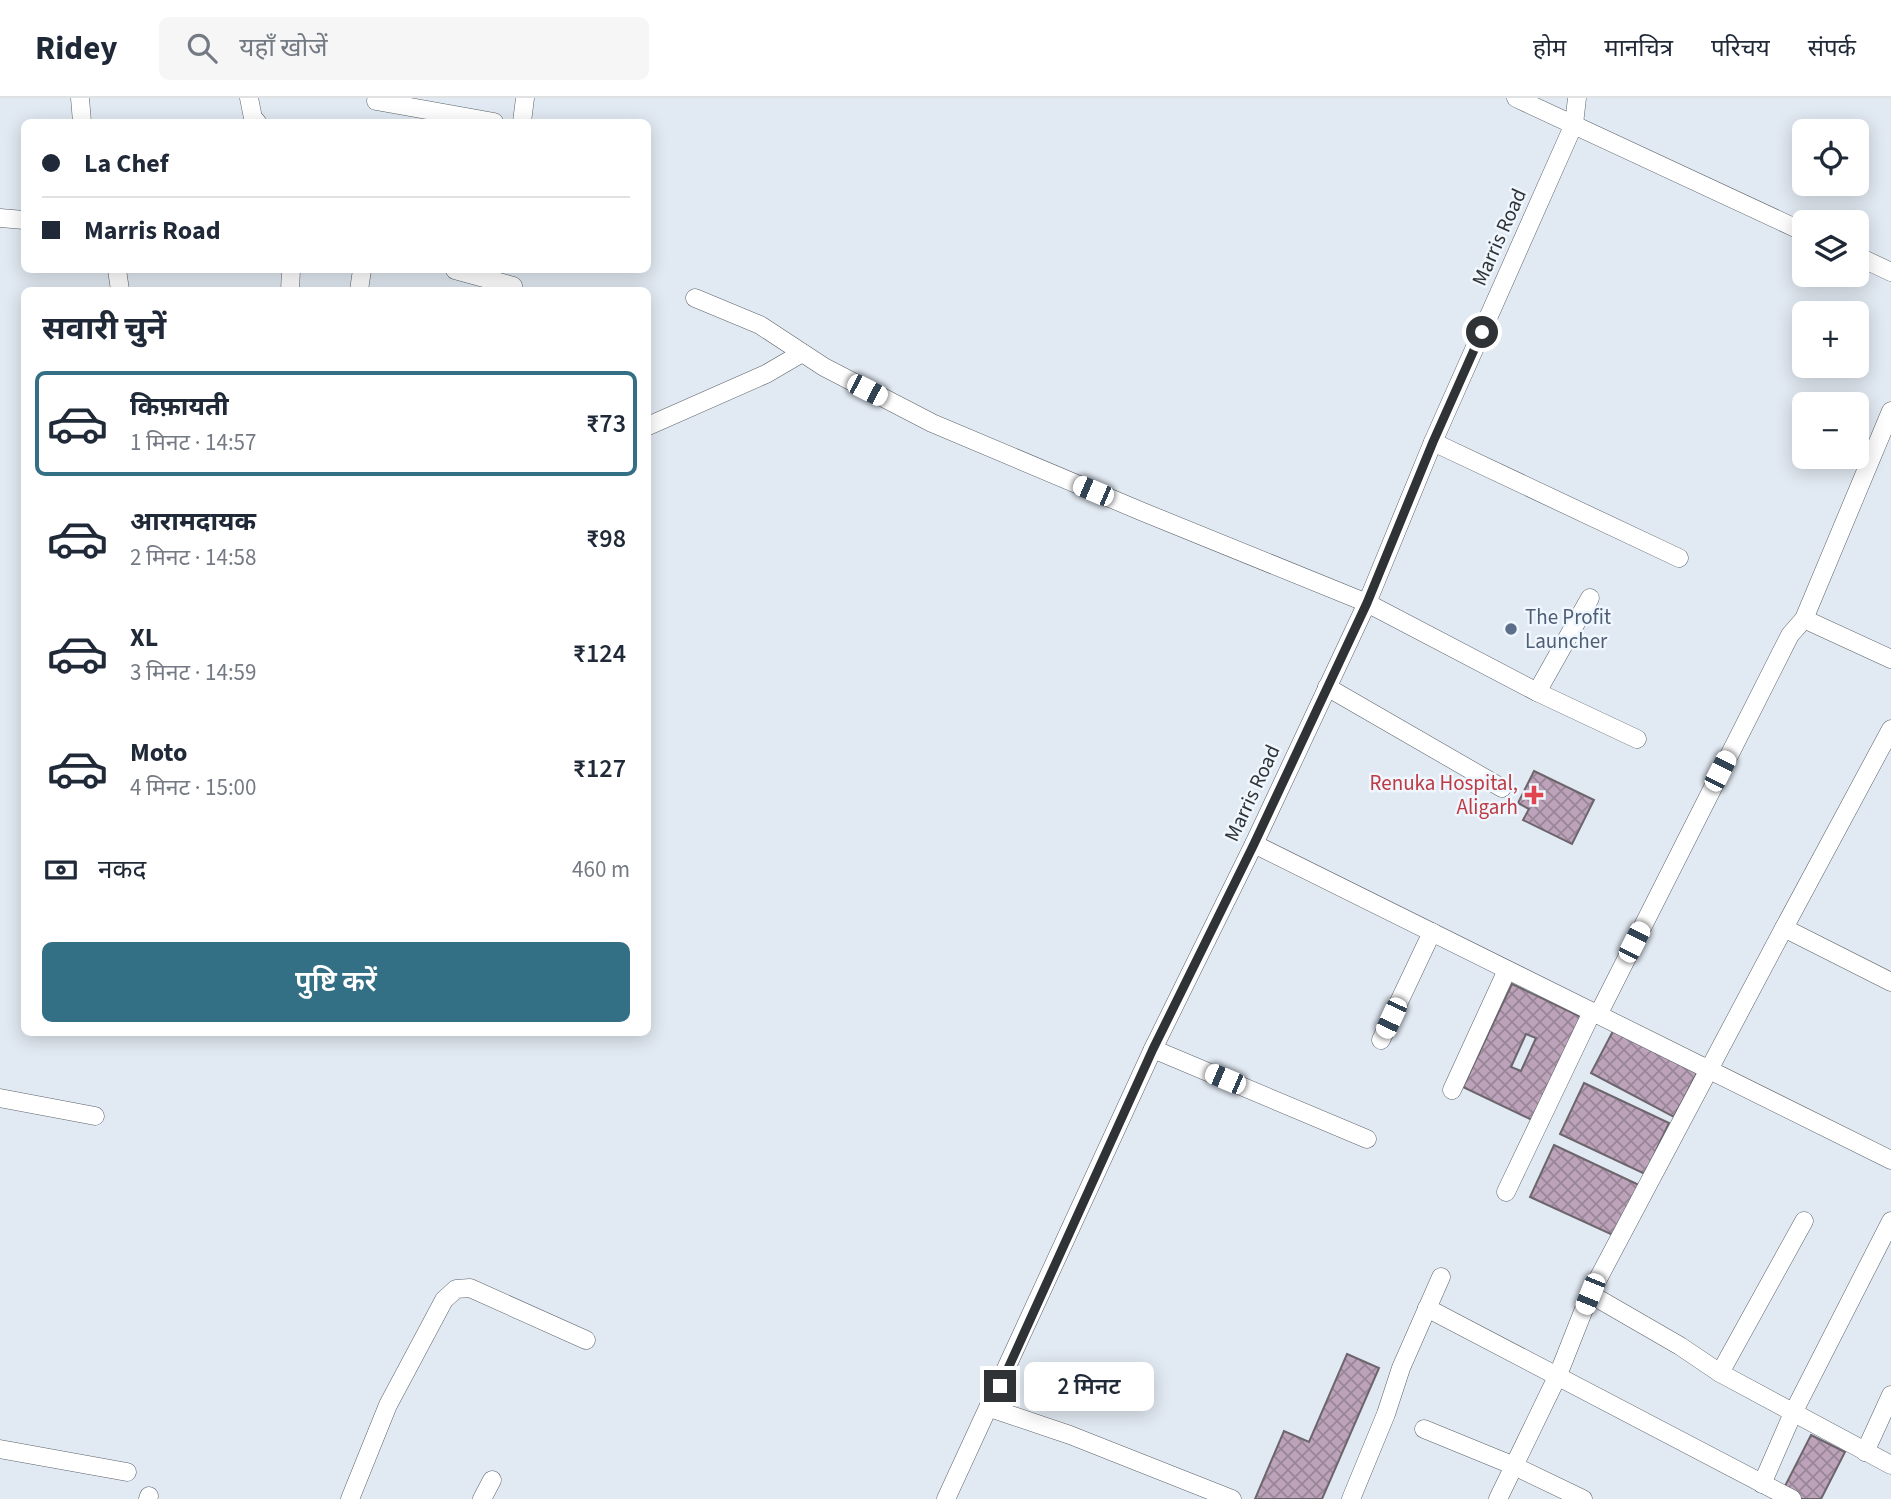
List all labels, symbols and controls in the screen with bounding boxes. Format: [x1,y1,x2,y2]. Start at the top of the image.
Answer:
search box [159,17,649,80]
text: Ridey [35,25,117,72]
icon: search [183,29,221,67]
text: यहाँ खोजें [239,29,327,66]
text: होम [1533,31,1566,66]
text: मानचित्र [1604,31,1673,66]
text: परिचय [1711,31,1770,66]
text: संपर्क [1808,31,1856,66]
map controls [1792,119,1869,469]
button: locate [1792,119,1869,196]
text: La Chef [84,145,169,182]
street label: Marris Road [1464,184,1534,290]
button: layers [1792,210,1869,287]
text: Marris Road [84,212,221,249]
button: + [1792,301,1869,378]
text: सवारी चुनें [42,306,166,352]
route start [1466,316,1498,348]
car [844,371,891,409]
text: किफ़ायती [130,388,229,425]
icon: car [46,392,109,455]
button: − [1792,392,1869,469]
text: ₹73 [586,405,626,442]
text: 1 मिनट · 14:57 [130,426,256,459]
car [1070,473,1117,509]
text: आरामदायक [130,503,256,540]
icon: car [46,507,109,570]
text: ₹98 [586,520,626,557]
text: 2 मिनट · 14:58 [130,541,256,574]
place label: The Profit Launcher [1525,602,1611,656]
text: XL [130,619,158,656]
marker: The Profit Launcher [1503,621,1519,637]
icon: car [46,622,109,685]
text: ₹124 [573,635,626,672]
text: 3 मिनट · 14:59 [130,656,256,689]
text: Moto [130,734,187,771]
icon: car [46,737,109,800]
street label: Marris Road [1216,740,1288,846]
car [1702,748,1739,794]
text: ₹127 [573,750,626,787]
place label: Renuka Hospital, Aligarh [1369,768,1518,822]
text: 4 मिनट · 15:00 [130,771,256,804]
marker: Renuka Hospital, Aligarh [1524,785,1544,805]
icon: cash [42,851,80,889]
text: नकद [98,851,146,888]
text: 460 m [572,853,630,886]
car [1616,919,1653,965]
button: पुष्टि करें [42,942,630,1022]
car [1373,995,1410,1041]
car [1202,1061,1249,1097]
car [1573,1271,1608,1317]
callout: 2 मिनट [1024,1362,1154,1410]
route end [984,1370,1016,1402]
text: 2 मिनट [1057,1370,1121,1403]

